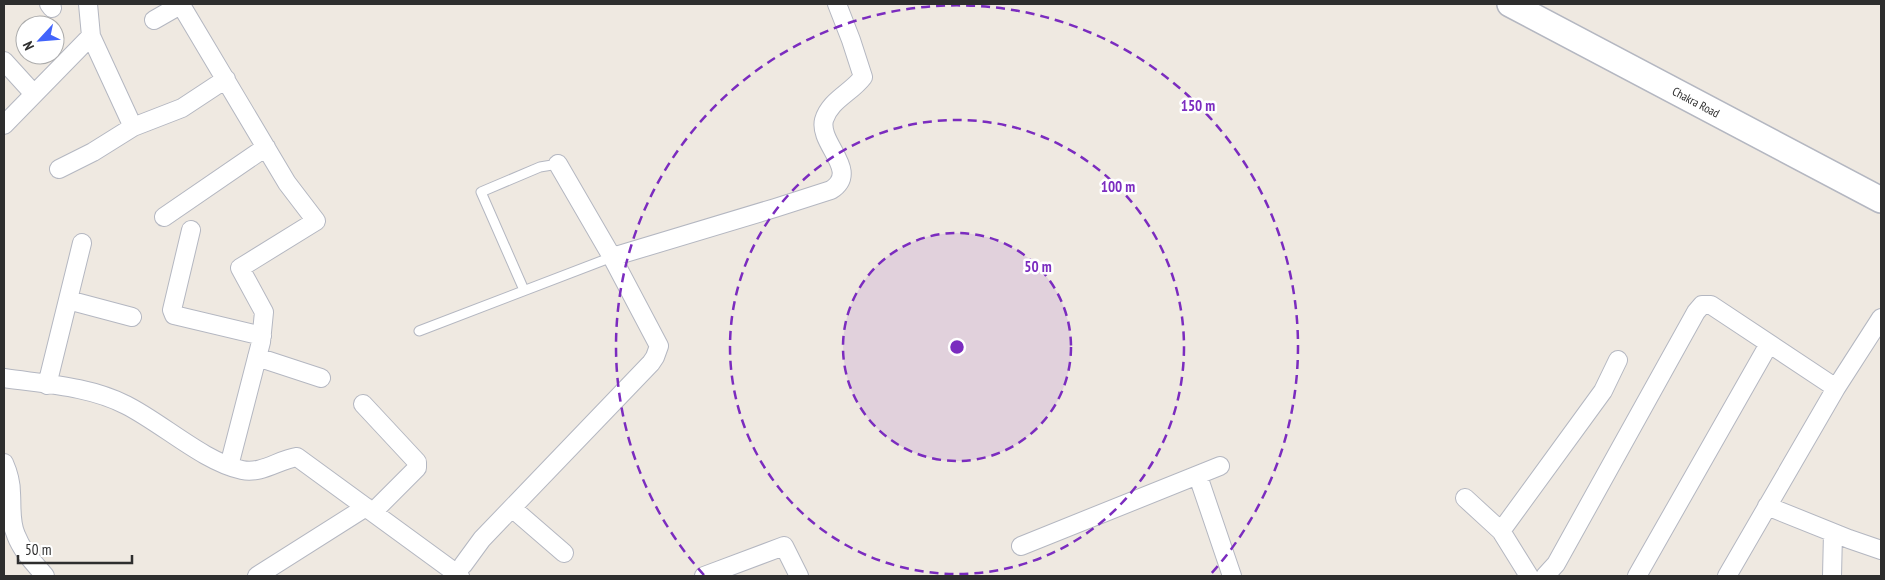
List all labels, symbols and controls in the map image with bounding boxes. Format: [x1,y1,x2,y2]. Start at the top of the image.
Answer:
north arrow [15,15,65,65]
text: N [19,38,38,53]
street label: Chakra Road [1670,83,1722,121]
text: 150 m [1181,96,1215,115]
text: 100 m [1101,177,1135,196]
text: 50 m [1024,257,1052,276]
centre of rings [948,338,966,356]
scale bar [18,532,131,564]
text: 50 m [25,540,51,559]

